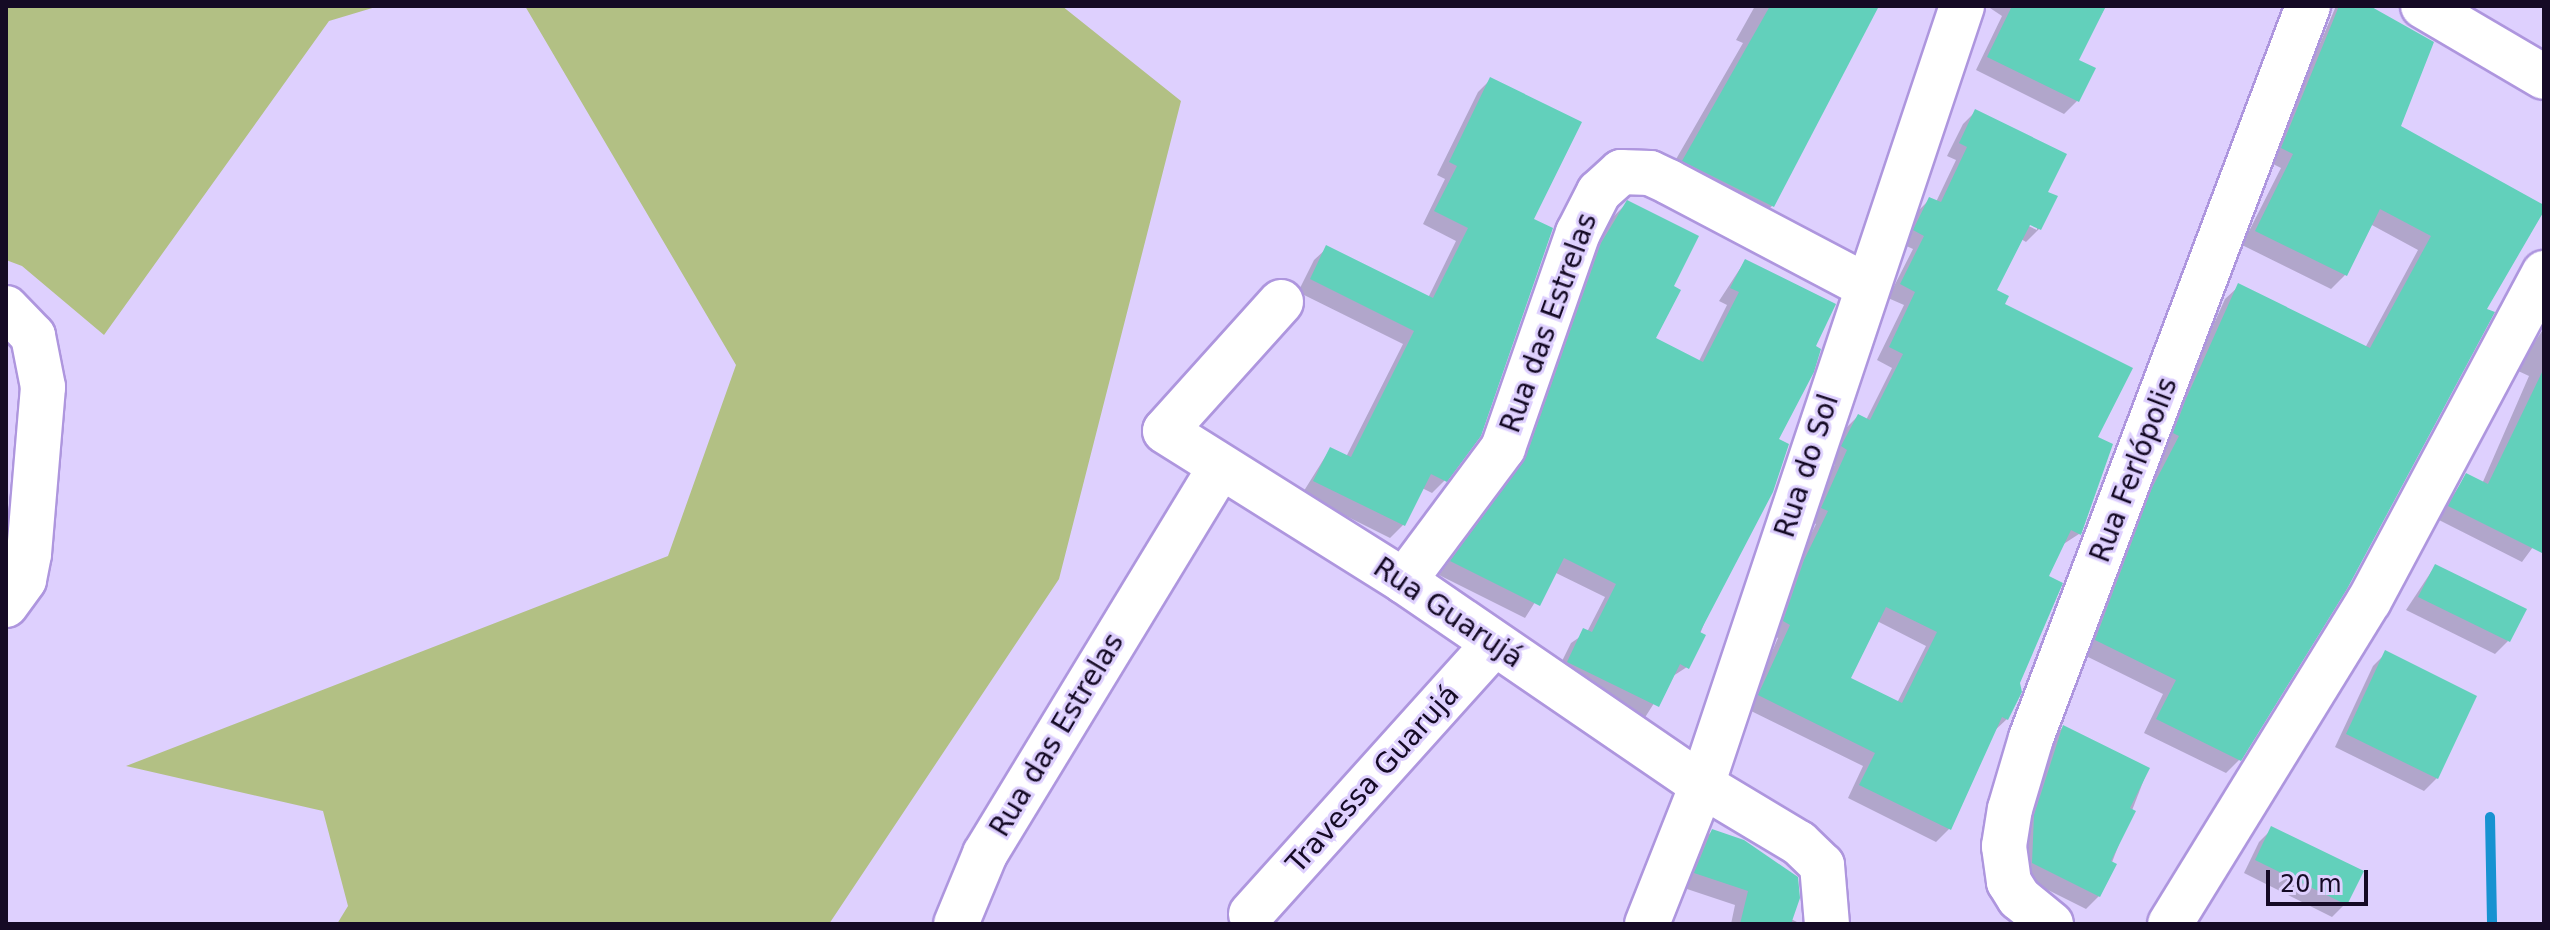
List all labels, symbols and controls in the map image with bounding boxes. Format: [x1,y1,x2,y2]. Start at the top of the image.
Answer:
street label: Rua das Estrelas [1494,209,1604,437]
street label: Rua Ferlópolis [2083,373,2185,567]
street label: Rua do Sol [1768,390,1846,542]
street label: Rua Guarujá [1367,551,1529,675]
street label: Rua das Estrelas [983,627,1131,843]
street label: Travessa Guarujá [1280,678,1466,880]
scale bar [2270,854,2372,904]
text: 20 m [2280,870,2342,898]

